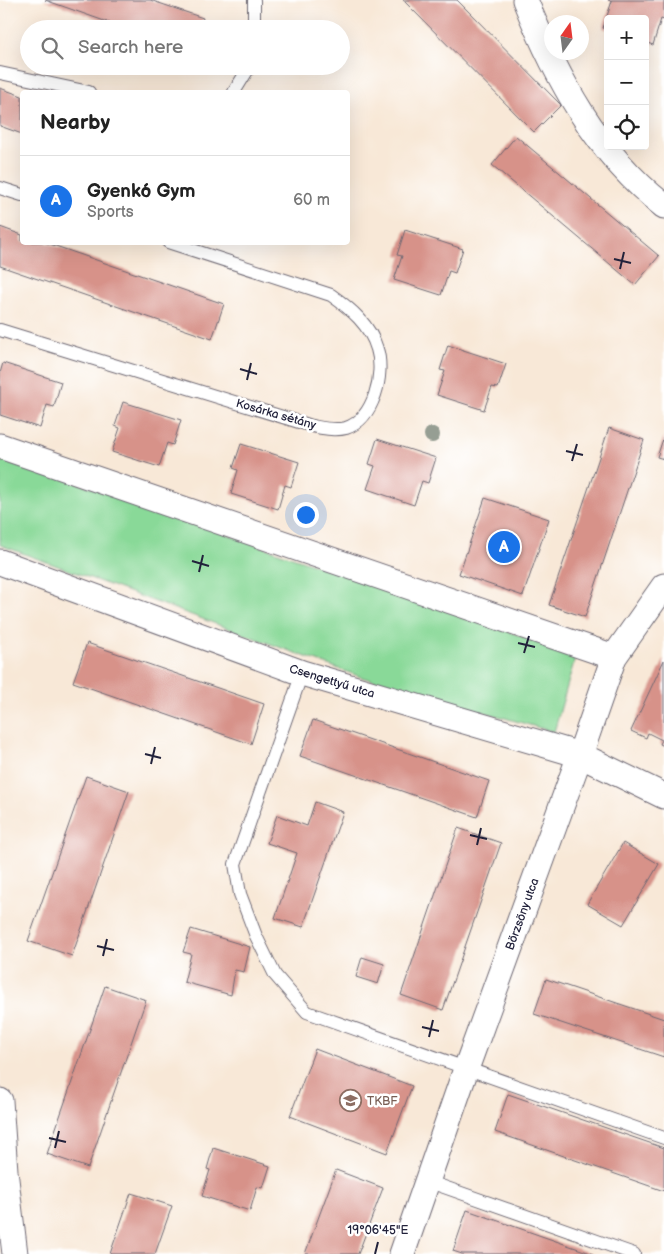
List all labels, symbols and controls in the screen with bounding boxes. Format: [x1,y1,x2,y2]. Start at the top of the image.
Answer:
north arrow [544,15,589,60]
map controls [604,15,649,150]
button: + [604,15,649,60]
search box [20,20,350,75]
icon: search [38,34,66,62]
text: Search here [78,36,183,59]
button: − [604,60,649,105]
button: locate [604,105,649,150]
text: Nearby [40,110,110,135]
text: Gyenkó Gym [87,180,195,203]
text: A [51,191,61,210]
text: 60 m [293,191,330,210]
text: Sports [87,203,134,222]
street label: Kosárka sétány [234,396,318,433]
your location [293,502,319,528]
pin: A [488,528,520,566]
street label: Csengettyű utca [287,661,377,702]
street label: Börzsöny utca [502,876,543,952]
school or university icon: TKBF [339,1089,363,1113]
place label: TKBF [367,1094,398,1109]
text: 19°06'45"E [348,1223,408,1238]

